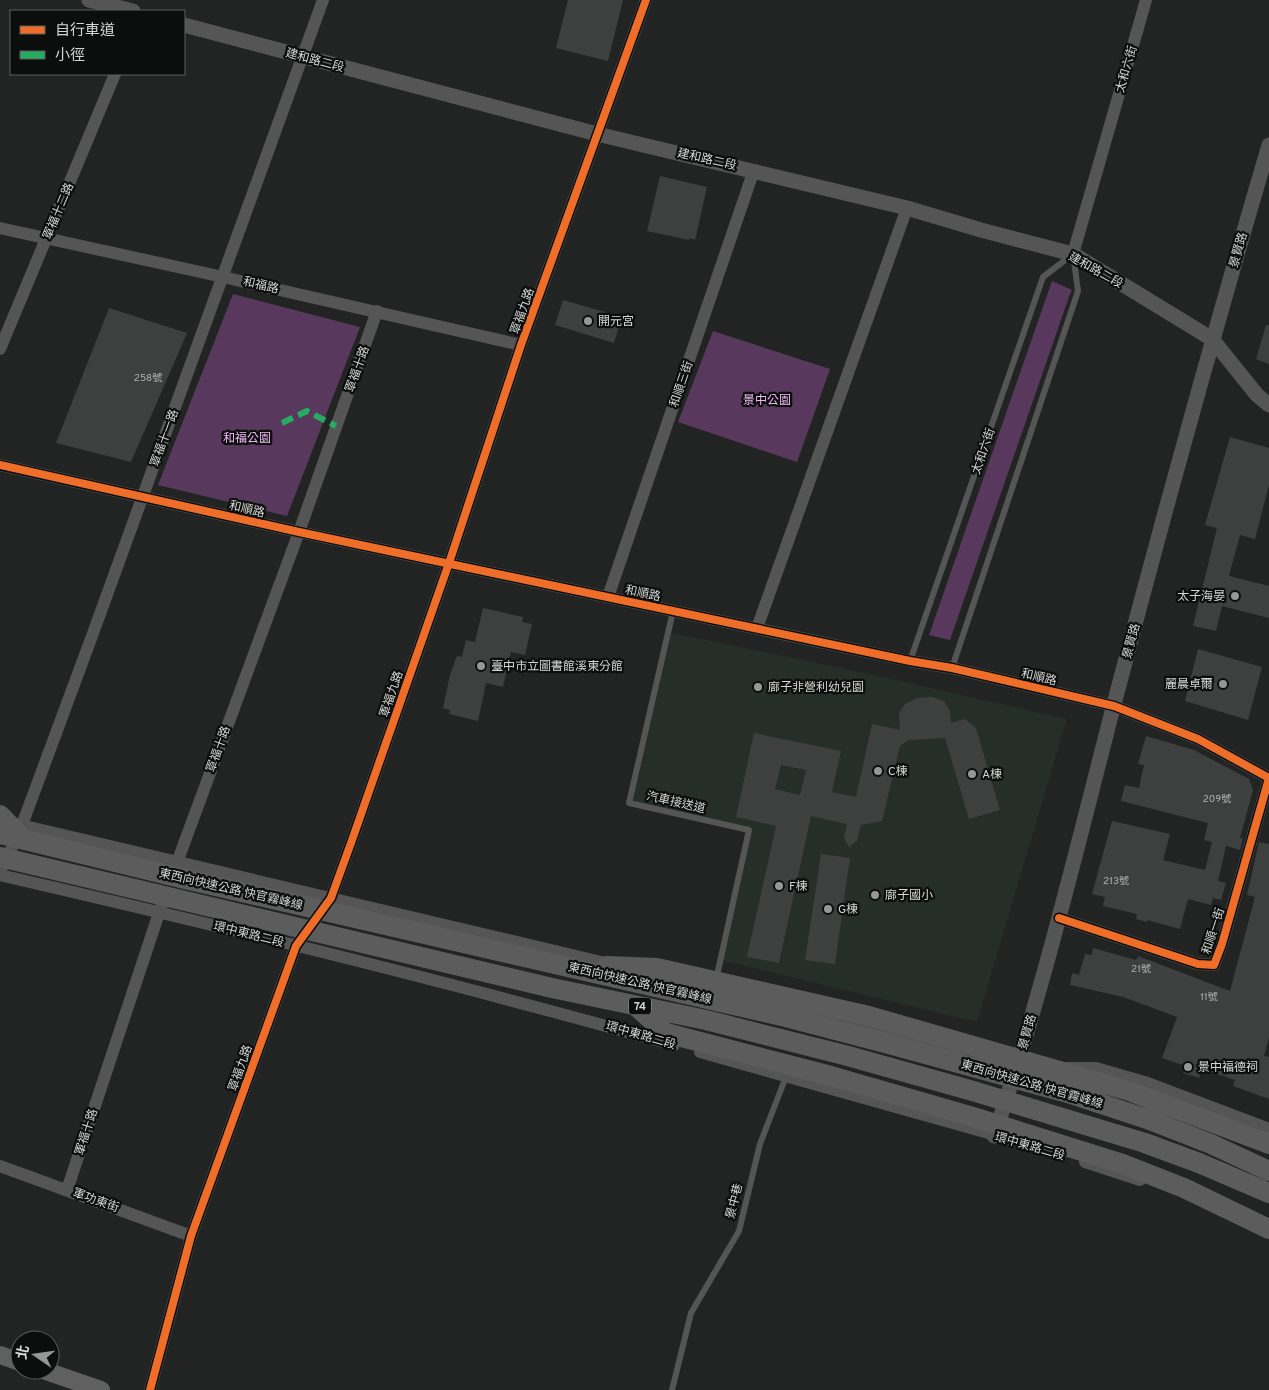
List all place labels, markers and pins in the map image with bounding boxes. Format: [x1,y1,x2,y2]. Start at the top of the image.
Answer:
place label: 開元宮 [598,314,634,330]
marker: 開元宮 [582,315,594,327]
place label: 太子海晏 [1177,589,1225,605]
marker: 太子海晏 [1229,590,1241,602]
place label: 臺中市立圖書館溪東分館 [491,659,623,675]
marker: 臺中市立圖書館溪東分館 [475,660,487,672]
place label: 麗晨卓爾 [1165,677,1213,693]
marker: 麗晨卓爾 [1217,678,1229,690]
place label: 廍子非營利幼兒園 [768,680,864,696]
marker: 廍子非營利幼兒園 [752,681,764,693]
place label: C棟 [888,764,908,780]
marker: C棟 [872,765,884,777]
place label: A棟 [982,767,1002,783]
marker: A棟 [966,768,978,780]
place label: F棟 [789,879,808,895]
marker: F棟 [773,880,785,892]
place label: 廍子國小 [885,888,933,904]
marker: 廍子國小 [869,889,881,901]
place label: G棟 [838,902,858,918]
marker: G棟 [822,903,834,915]
place label: 景中福德祠 [1198,1060,1258,1076]
marker: 景中福德祠 [1182,1061,1194,1073]

